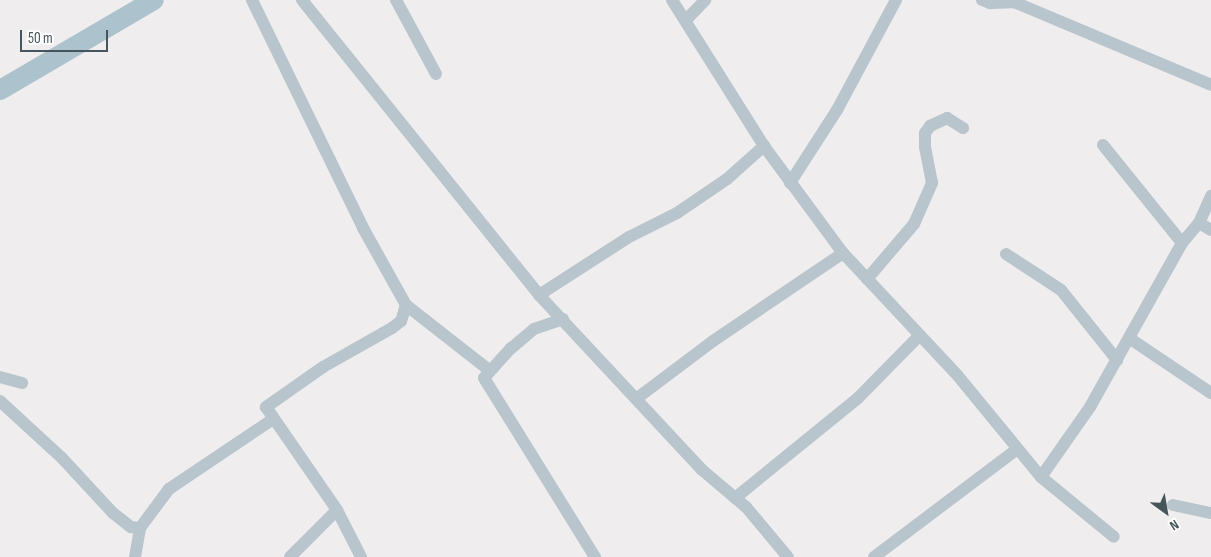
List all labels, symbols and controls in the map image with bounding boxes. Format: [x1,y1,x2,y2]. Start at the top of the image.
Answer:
scale bar [22,20,110,52]
text: 50 m [28,29,53,48]
north arrow [1141,487,1191,537]
text: N [1167,516,1182,534]

